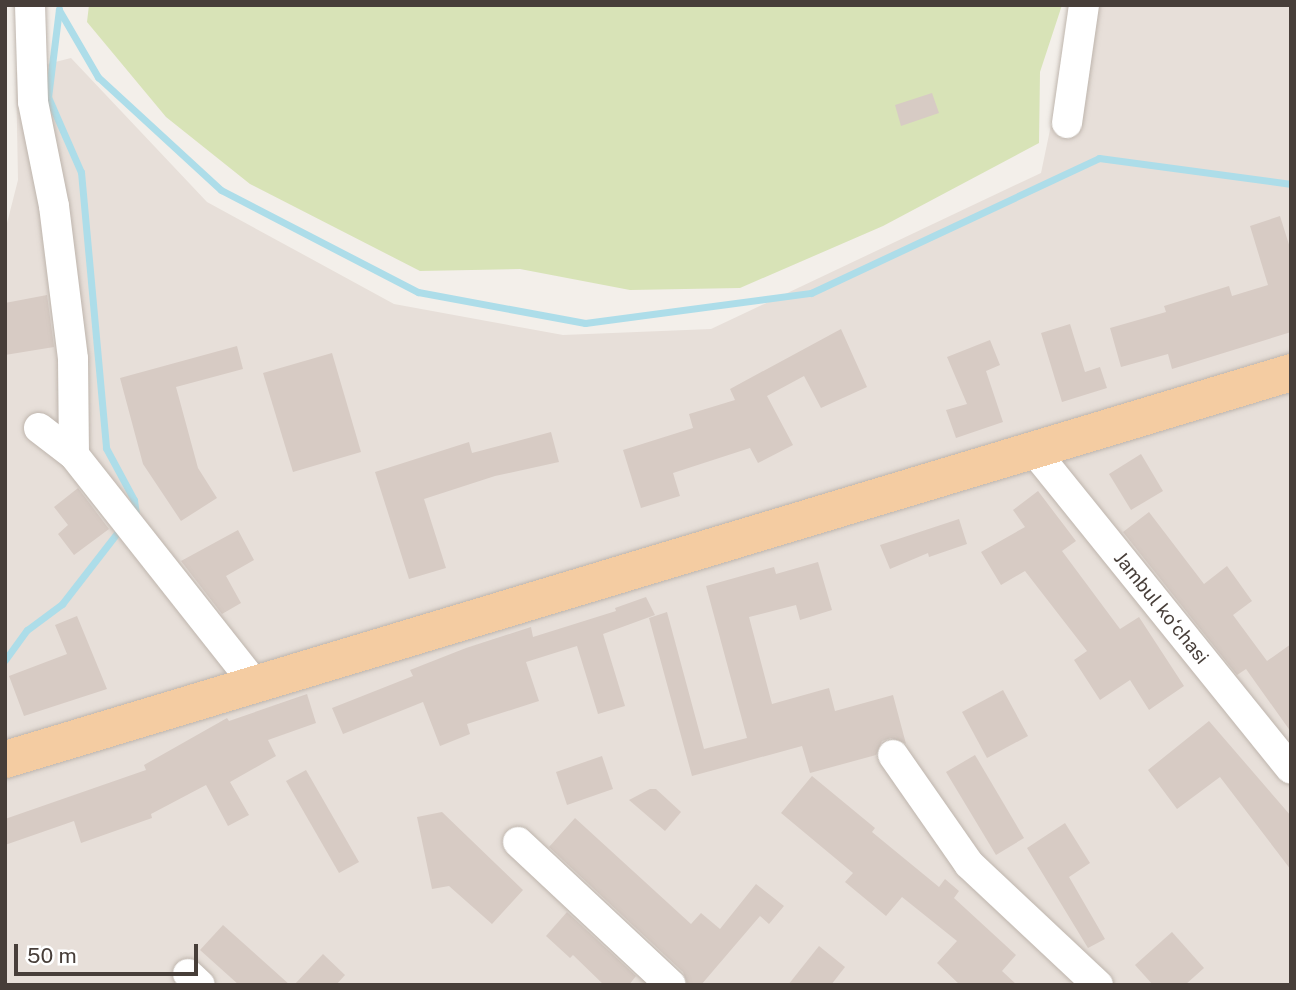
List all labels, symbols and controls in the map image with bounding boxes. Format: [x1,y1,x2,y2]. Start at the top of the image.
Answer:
street label: Jambul ko‘chasi [1109,547,1213,669]
scale bar [18,930,201,974]
text: 50 m [27,943,77,968]

